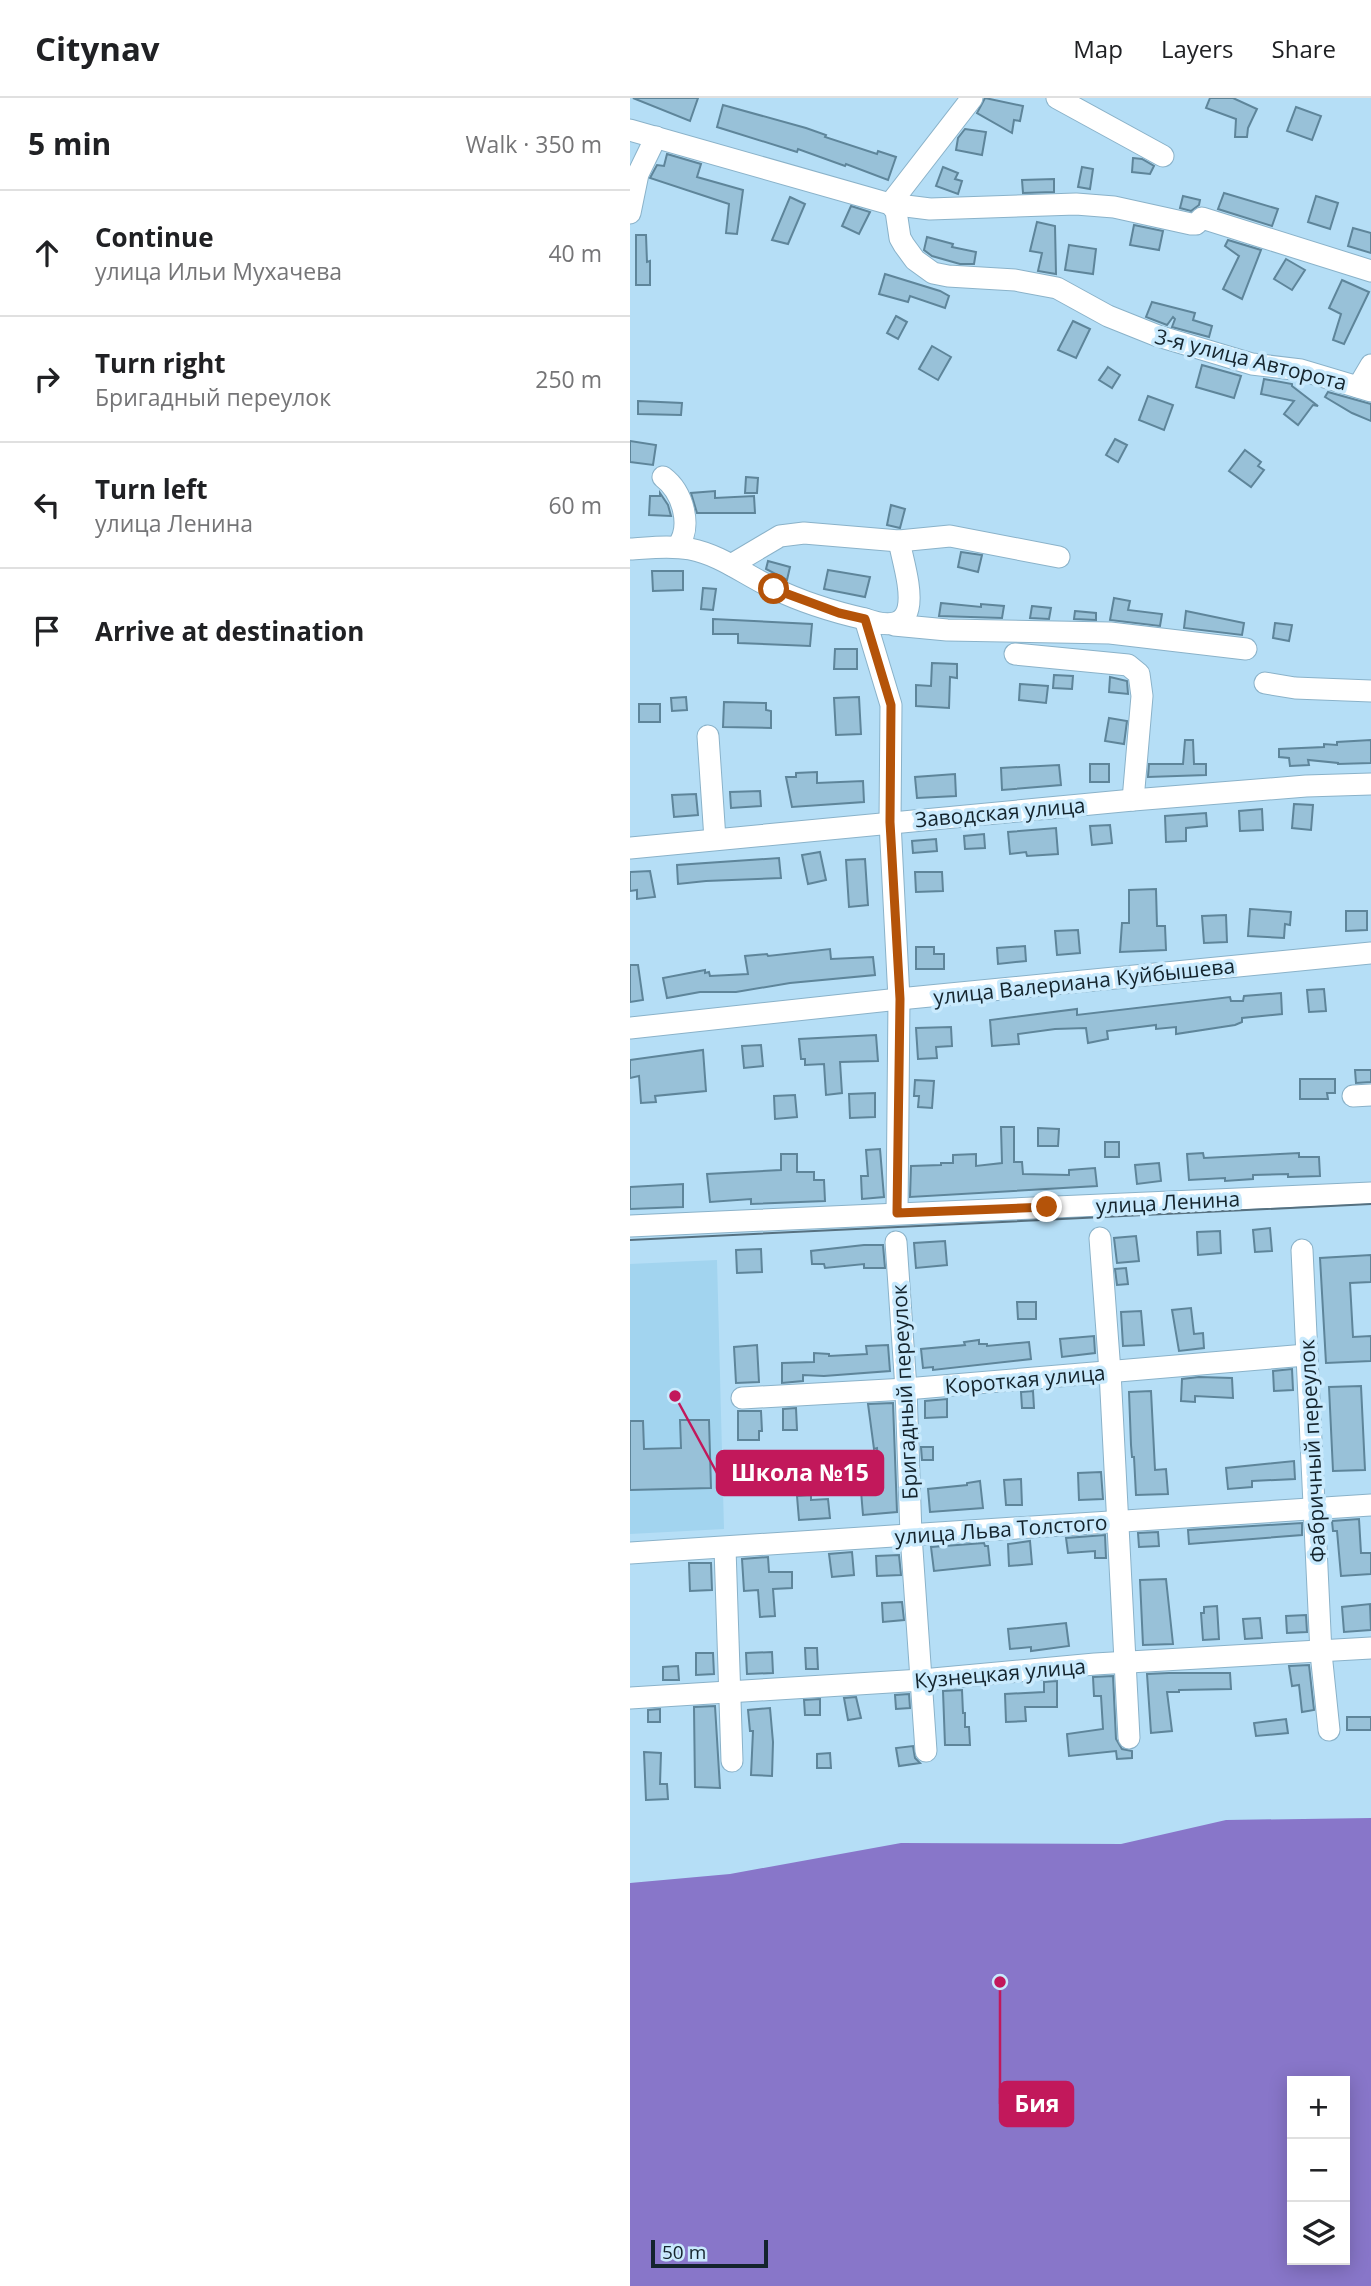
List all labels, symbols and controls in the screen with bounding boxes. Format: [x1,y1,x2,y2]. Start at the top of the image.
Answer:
text: Citynav [35,26,160,71]
text: Map [1073,32,1123,65]
text: Layers [1161,32,1234,65]
text: Share [1272,32,1336,65]
text: 5 min [28,123,111,164]
text: Walk · 350 m [465,128,602,160]
text: Continue [95,219,214,255]
icon: ahead [28,234,66,272]
text: 40 m [548,237,602,269]
text: улица Ильи Мухачева [95,255,342,287]
street label: 3-я улица Авторота [1152,322,1350,396]
text: Turn right [95,345,226,381]
icon: right [28,360,66,398]
text: 250 m [535,363,602,395]
text: Бригадный переулок [95,381,331,413]
text: Turn left [95,471,207,507]
icon: left [28,486,66,524]
text: 60 m [548,489,602,521]
text: улица Ленина [95,507,253,539]
route start [758,573,789,604]
icon: arrive [28,612,66,650]
text: Arrive at destination [95,613,364,649]
street label: Заводская улица [914,791,1086,833]
street label: улица Валериана Куйбышева [932,951,1236,1011]
street label: улица Ленина [1095,1184,1241,1220]
route end [1031,1191,1062,1222]
street label: Бригадный переулок [884,1284,924,1500]
street label: Фабричный переулок [1292,1339,1332,1563]
street label: Короткая улица [944,1358,1106,1400]
callout: Школа №15 [717,1451,883,1495]
text: Школа №15 [731,1456,869,1488]
street label: улица Льва Толстого [894,1508,1108,1550]
street label: Кузнецкая улица [913,1652,1087,1694]
map controls [1287,2076,1350,2265]
button: + [1287,2076,1350,2139]
callout: Бия [1000,2082,1073,2126]
text: Бия [1015,2087,1059,2119]
button: − [1287,2139,1350,2202]
button: layers [1287,2202,1350,2265]
scale bar [651,2237,768,2269]
text: 50 m [662,2239,706,2265]

